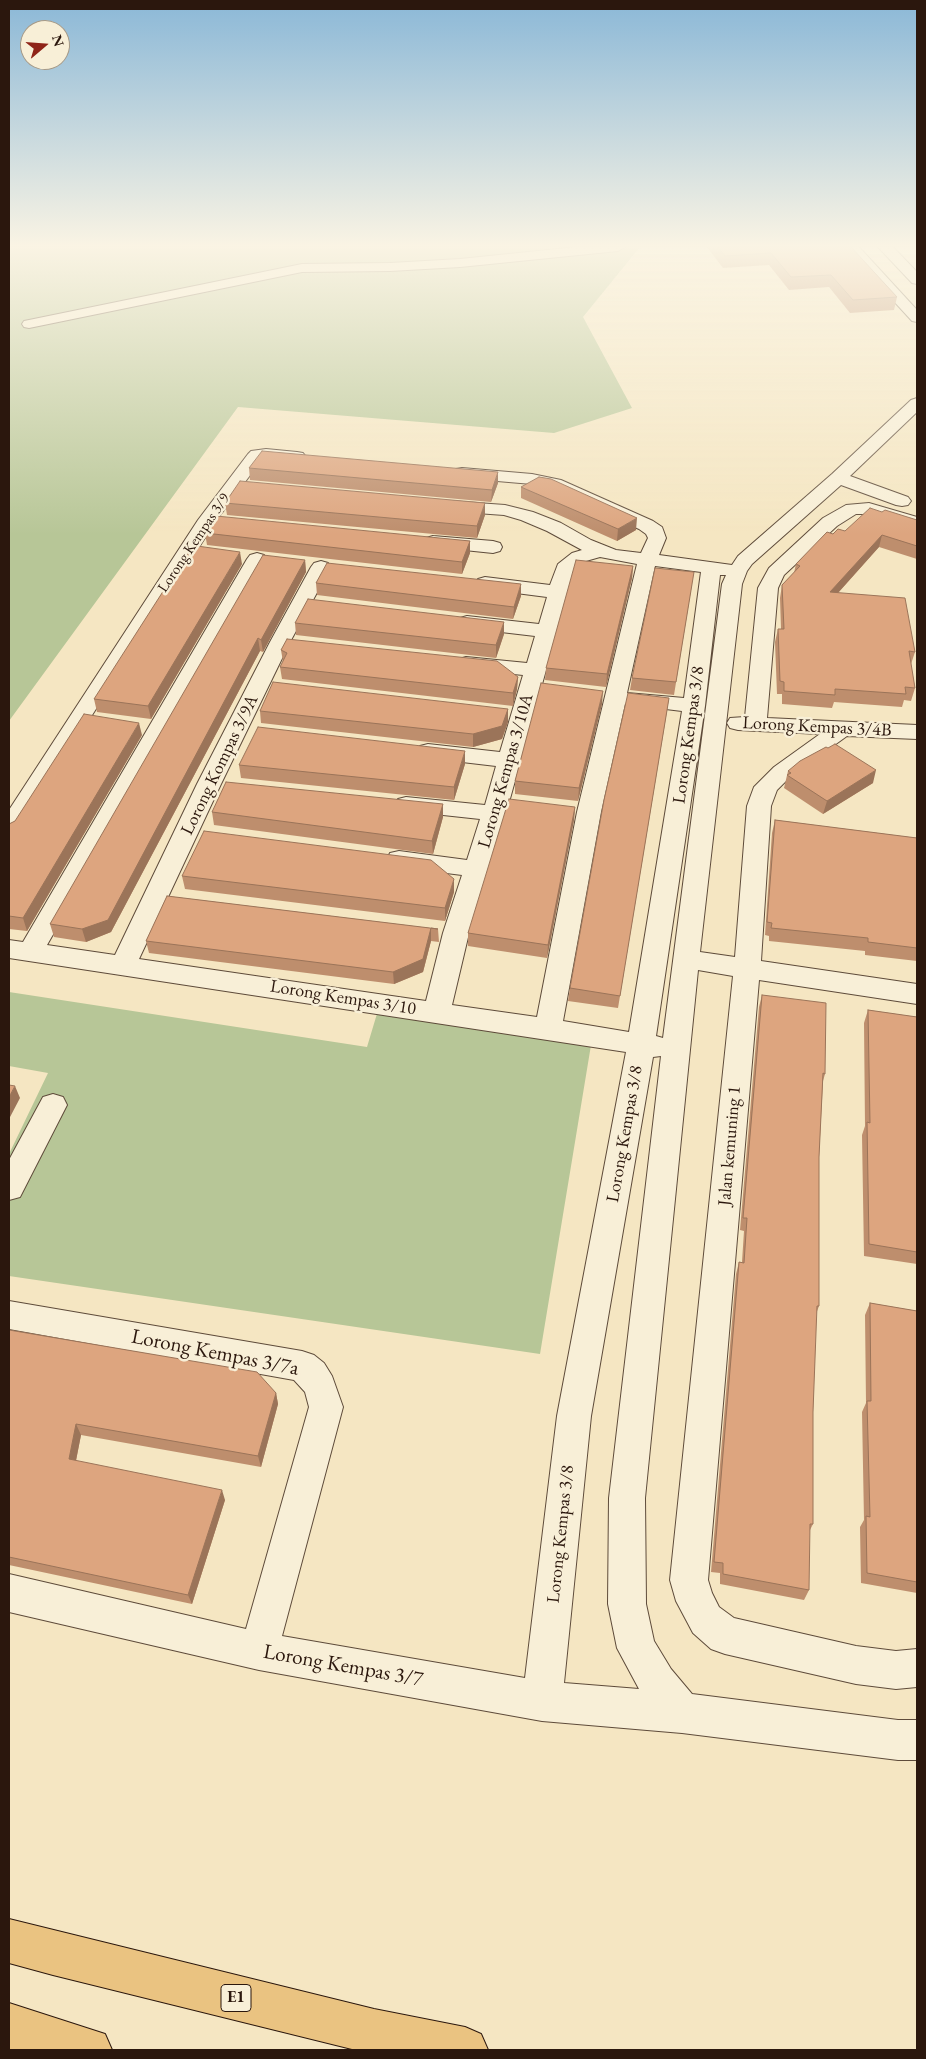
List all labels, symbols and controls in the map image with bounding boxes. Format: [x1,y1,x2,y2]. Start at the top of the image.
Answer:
north arrow [20,20,70,70]
text: N [48,32,69,49]
street label: Lorong Kempas 3/9 [154,490,234,596]
street label: Lorong Kempas 3/8 [669,665,709,805]
street label: Lorong Kempas 3/10A [474,691,538,851]
street label: Lorong Kompas 3/9A [177,692,263,838]
street label: Lorong Kempas 3/4B [742,712,892,742]
street label: Lorong Kempas 3/10 [269,976,417,1020]
street label: Lorong Kempas 3/8 [602,1064,648,1204]
street label: Jalan kemuning 1 [714,1085,746,1207]
street label: Lorong Kempas 3/7a [129,1324,301,1382]
street label: Lorong Kempas 3/8 [543,1464,579,1604]
street label: Lorong Kempas 3/7 [261,1640,425,1692]
road number: E1 [221,1985,251,2012]

